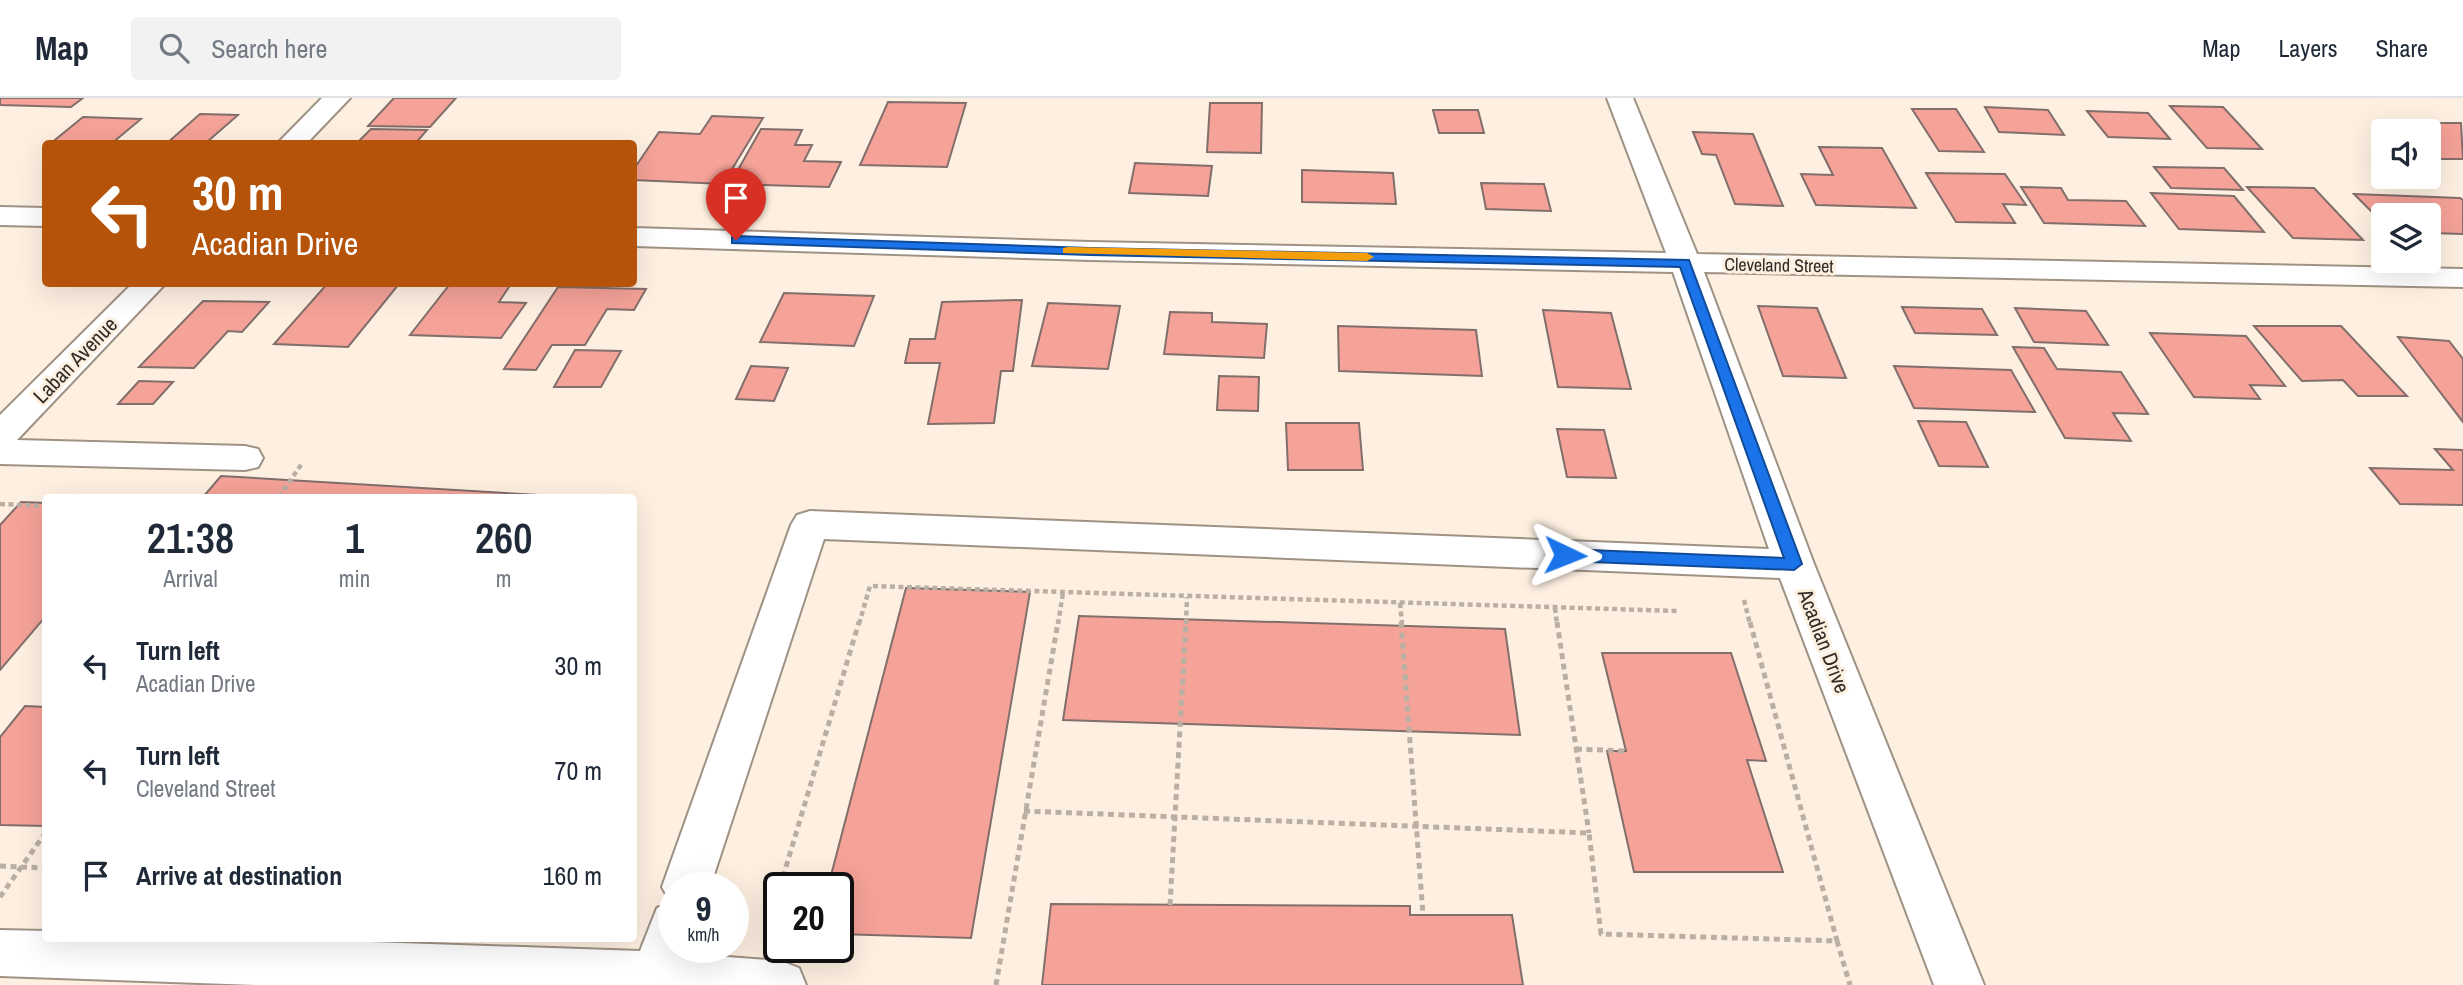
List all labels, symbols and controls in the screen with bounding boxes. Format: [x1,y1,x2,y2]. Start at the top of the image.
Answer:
search box [131,17,621,80]
text: Map [35,26,89,70]
icon: search [155,29,193,67]
text: Search here [211,31,327,66]
text: Map [2202,32,2240,64]
text: Layers [2278,32,2337,64]
text: Share [2375,32,2428,64]
map controls [2371,119,2441,273]
button: sound [2371,119,2441,189]
text: 30 m [192,159,284,225]
icon: left [77,168,168,259]
pin [706,168,766,240]
icon: arrive [717,179,755,217]
button: layers [2371,203,2441,273]
text: Acadian Drive [192,222,358,265]
street label: Cleveland Street [1724,252,1834,278]
street label: Laban Avenue [26,310,124,410]
text: 21:38 [147,510,234,566]
text: 1 [345,510,364,566]
text: 260 [475,510,532,566]
position arrow [1528,518,1602,592]
text: Arrival [163,563,218,594]
text: min [339,563,370,594]
text: m [496,563,511,594]
street label: Acadian Drive [1791,584,1857,697]
text: Turn left [136,633,220,668]
icon: left [77,647,115,685]
text: 30 m [555,648,602,683]
text: Acadian Drive [136,668,256,699]
text: Turn left [136,738,220,773]
icon: left [77,752,115,790]
text: 70 m [555,753,602,788]
text: Cleveland Street [136,773,275,804]
icon: arrive [77,857,115,895]
text: Arrive at destination [136,858,342,893]
text: 160 m [543,858,602,893]
speed limit sign: 20 [763,872,854,963]
text: 9 [696,885,711,932]
text: km/h [688,922,720,947]

